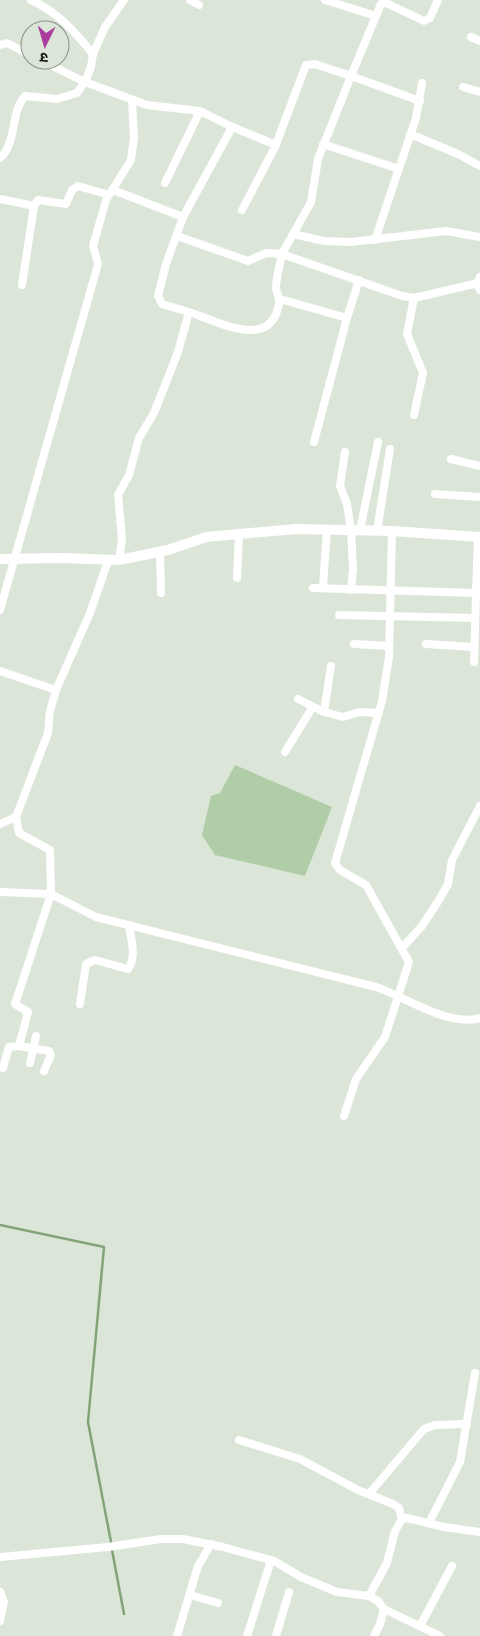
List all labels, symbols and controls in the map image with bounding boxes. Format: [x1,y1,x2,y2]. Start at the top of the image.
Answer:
north arrow [20,20,70,70]
text: उ [38,50,49,67]

